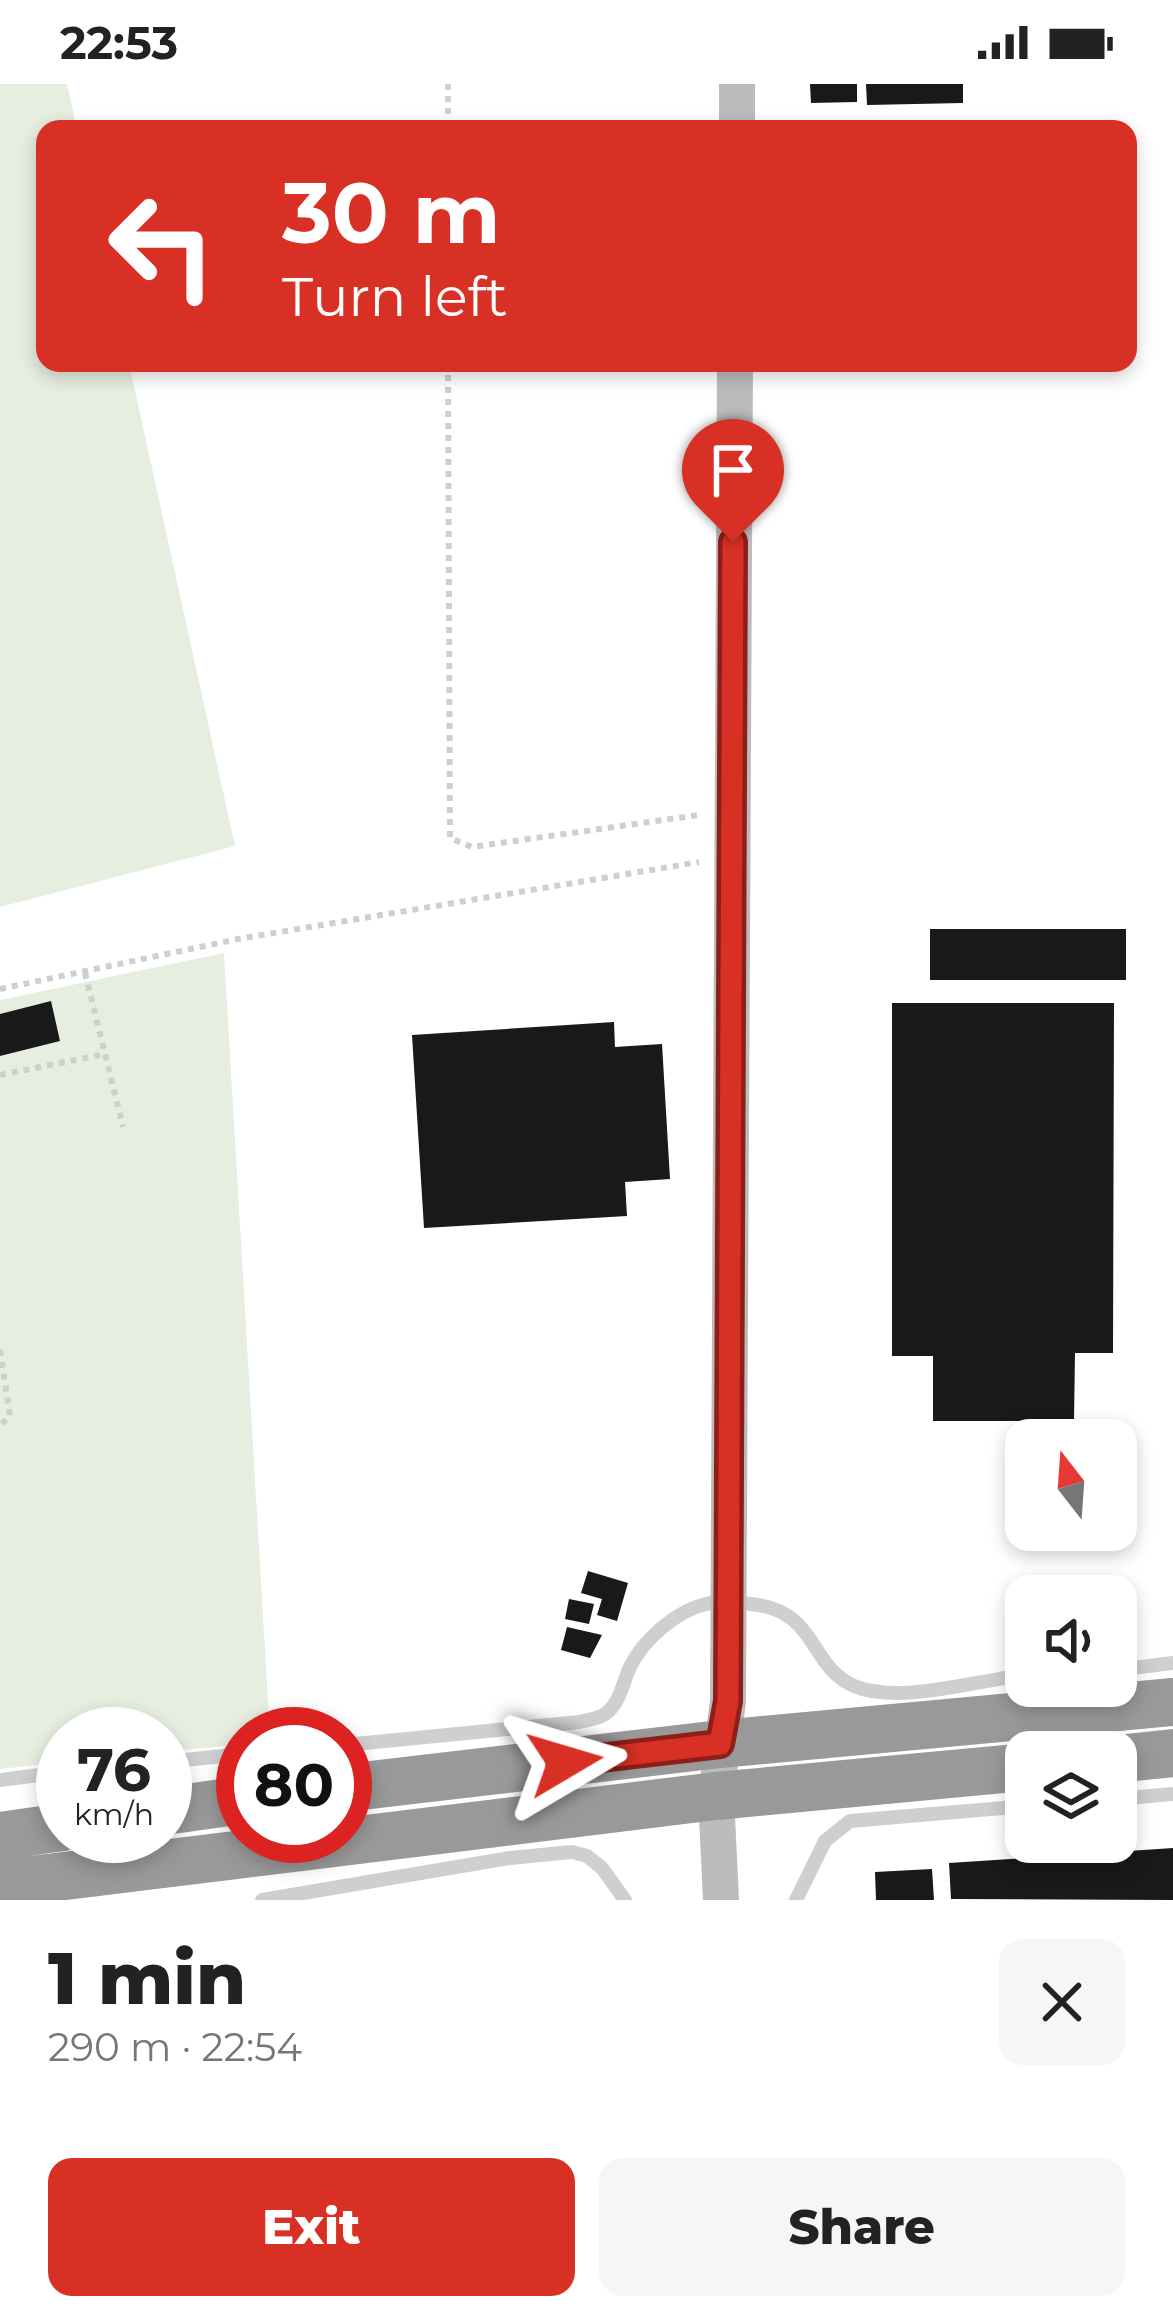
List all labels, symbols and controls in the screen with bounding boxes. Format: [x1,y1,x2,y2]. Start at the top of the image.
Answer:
text: 22:53 [60,15,178,70]
text: 30 m [282,162,501,264]
icon: left [84,168,240,324]
text: Turn left [282,264,508,330]
pin [682,419,784,542]
icon: arrive [700,437,766,503]
north arrow [1005,1419,1137,1551]
map controls [1005,1419,1137,1863]
button: sound [1005,1575,1137,1707]
position arrow [502,1699,628,1825]
speed limit sign: 80 [216,1707,372,1863]
button: layers [1005,1731,1137,1863]
text: 76 [77,1733,151,1806]
text: km/h [74,1796,154,1833]
text: 1 min [48,1934,246,2022]
button: close [999,1939,1125,2065]
text: 290 m · 22:54 [48,2023,302,2071]
button: Exit [48,2158,575,2296]
button: Share [599,2158,1125,2296]

